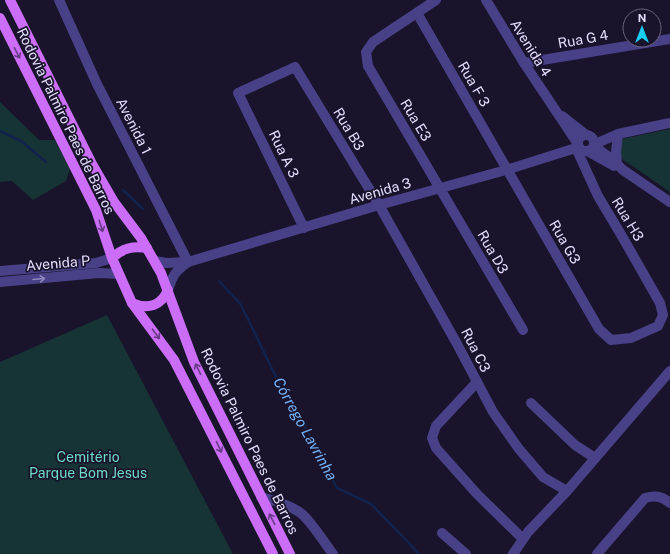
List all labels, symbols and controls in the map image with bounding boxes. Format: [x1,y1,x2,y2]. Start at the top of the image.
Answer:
north arrow [622,8,662,48]
text: N [638,12,646,24]
street label: Avenida 4 [507,17,555,79]
street label: Rodovia Palmiro Paes de Barros [14,25,118,217]
street label: Rua G 4 [556,27,610,51]
one-way arrow [14,47,22,59]
street label: Rua F 3 [455,59,493,109]
street label: Avenida 1 [113,95,155,157]
street label: Rua E3 [397,96,435,144]
street label: Rua B3 [330,105,368,153]
street label: Rua A 3 [266,128,302,180]
street label: Avenida 3 [347,174,413,207]
street label: Rua H3 [609,194,647,244]
street label: Rua G3 [546,217,584,267]
one-way arrow [98,219,106,231]
street label: Rua D3 [474,228,512,277]
street label: Avenida P [25,252,91,274]
one-way arrow [32,275,45,282]
street label: Rua C3 [458,325,494,375]
one-way arrow [151,328,160,339]
street label: Rodovia Palmiro Paes de Barros [198,345,302,537]
one-way arrow [193,364,201,376]
water label: Córrego Lavrinha [270,374,341,483]
one-way arrow [216,441,223,453]
park label: Cemitério Parque Bom Jesus [29,449,147,481]
one-way arrow [268,513,275,525]

